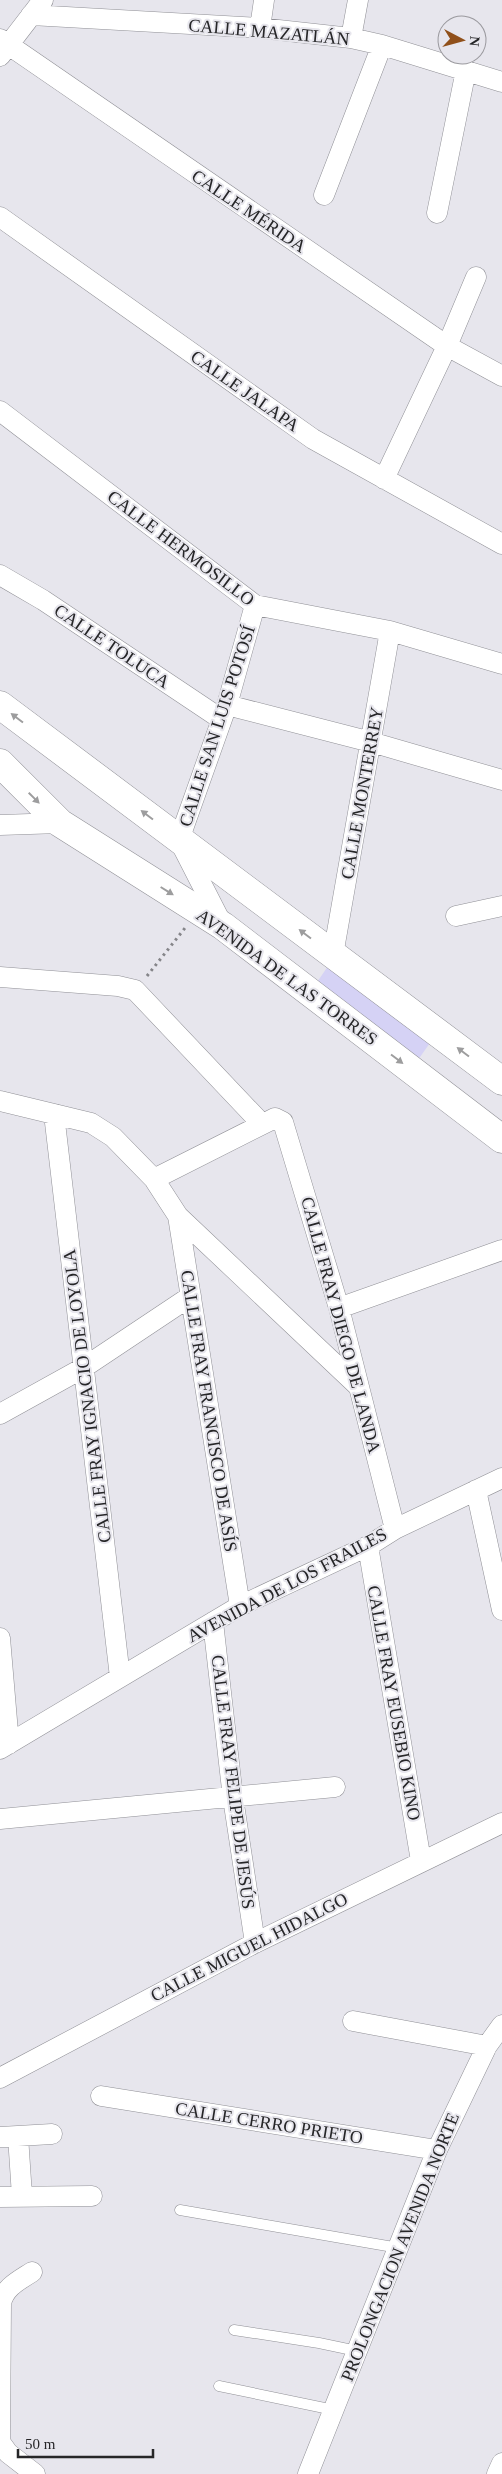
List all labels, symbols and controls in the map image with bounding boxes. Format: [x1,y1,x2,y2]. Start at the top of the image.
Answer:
street label: CALLE MAZATLÁN [188,14,350,49]
north arrow [437,15,487,65]
text: N [466,35,482,47]
street label: CALLE MÉRIDA [188,165,310,257]
street label: CALLE JALAPA [187,346,303,436]
street label: CALLE HERMOSILLO [104,486,258,610]
street label: CALLE TOLUCA [51,600,173,692]
street label: CALLE SAN LUIS POTOSÍ [174,623,259,829]
street label: CALLE MONTERREY [337,705,387,881]
one-way arrow [10,713,24,723]
one-way arrow [28,792,40,804]
one-way arrow [141,810,154,821]
one-way arrow [160,887,173,896]
street label: AVENIDA DE LAS TORRES [193,905,381,1049]
one-way arrow [299,928,312,939]
one-way arrow [456,1047,470,1057]
one-way arrow [390,1053,403,1064]
street label: CALLE FRAY DIEGO DE LANDA [297,1195,385,1455]
street label: CALLE FRAY IGNACIO DE LOYOLA [59,1248,115,1544]
street label: CALLE FRAY FRANCISCO DE ASÍS [177,1269,242,1553]
street label: AVENIDA DE LOS FRAILES [184,1524,390,1646]
street label: CALLE FRAY EUSEBIO KINO [363,1584,425,1822]
street label: CALLE FRAY FELIPE DE JESÚS [207,1654,259,1910]
street label: CALLE MIGUEL HIDALGO [147,1889,351,2005]
street label: CALLE CERRO PRIETO [174,2098,364,2148]
street label: PROLONGACION AVENIDA NORTE [337,2110,463,2384]
scale bar [18,2426,152,2458]
text: 50 m [25,2436,56,2452]

